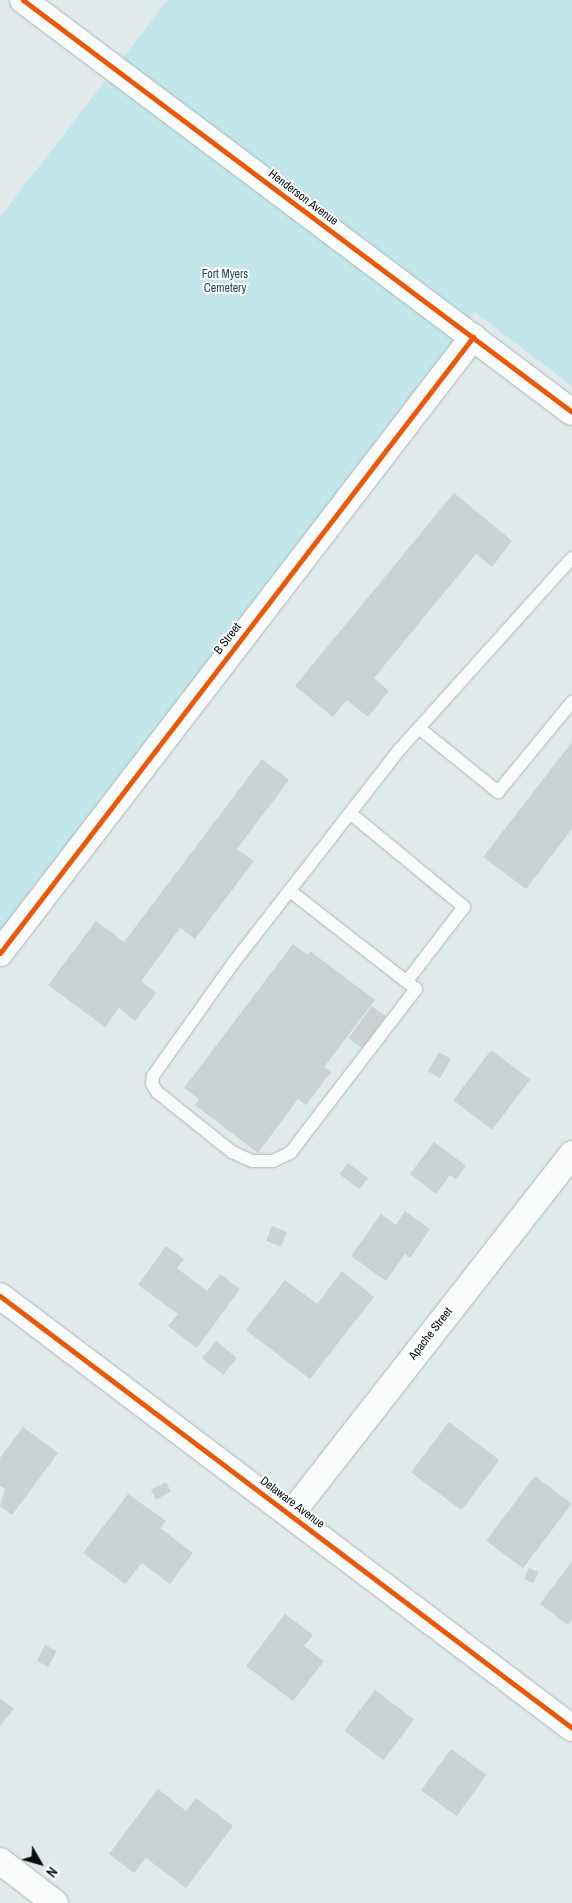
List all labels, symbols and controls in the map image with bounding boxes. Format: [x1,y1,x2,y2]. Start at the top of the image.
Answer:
street label: Henderson Avenue [265,167,341,229]
park label: Fort Myers Cemetery [202,268,248,296]
street label: B Street [211,621,245,657]
street label: Apache Street [406,1305,456,1363]
street label: Delaware Avenue [257,1474,327,1532]
north arrow [15,1838,65,1888]
text: N [42,1863,61,1881]

